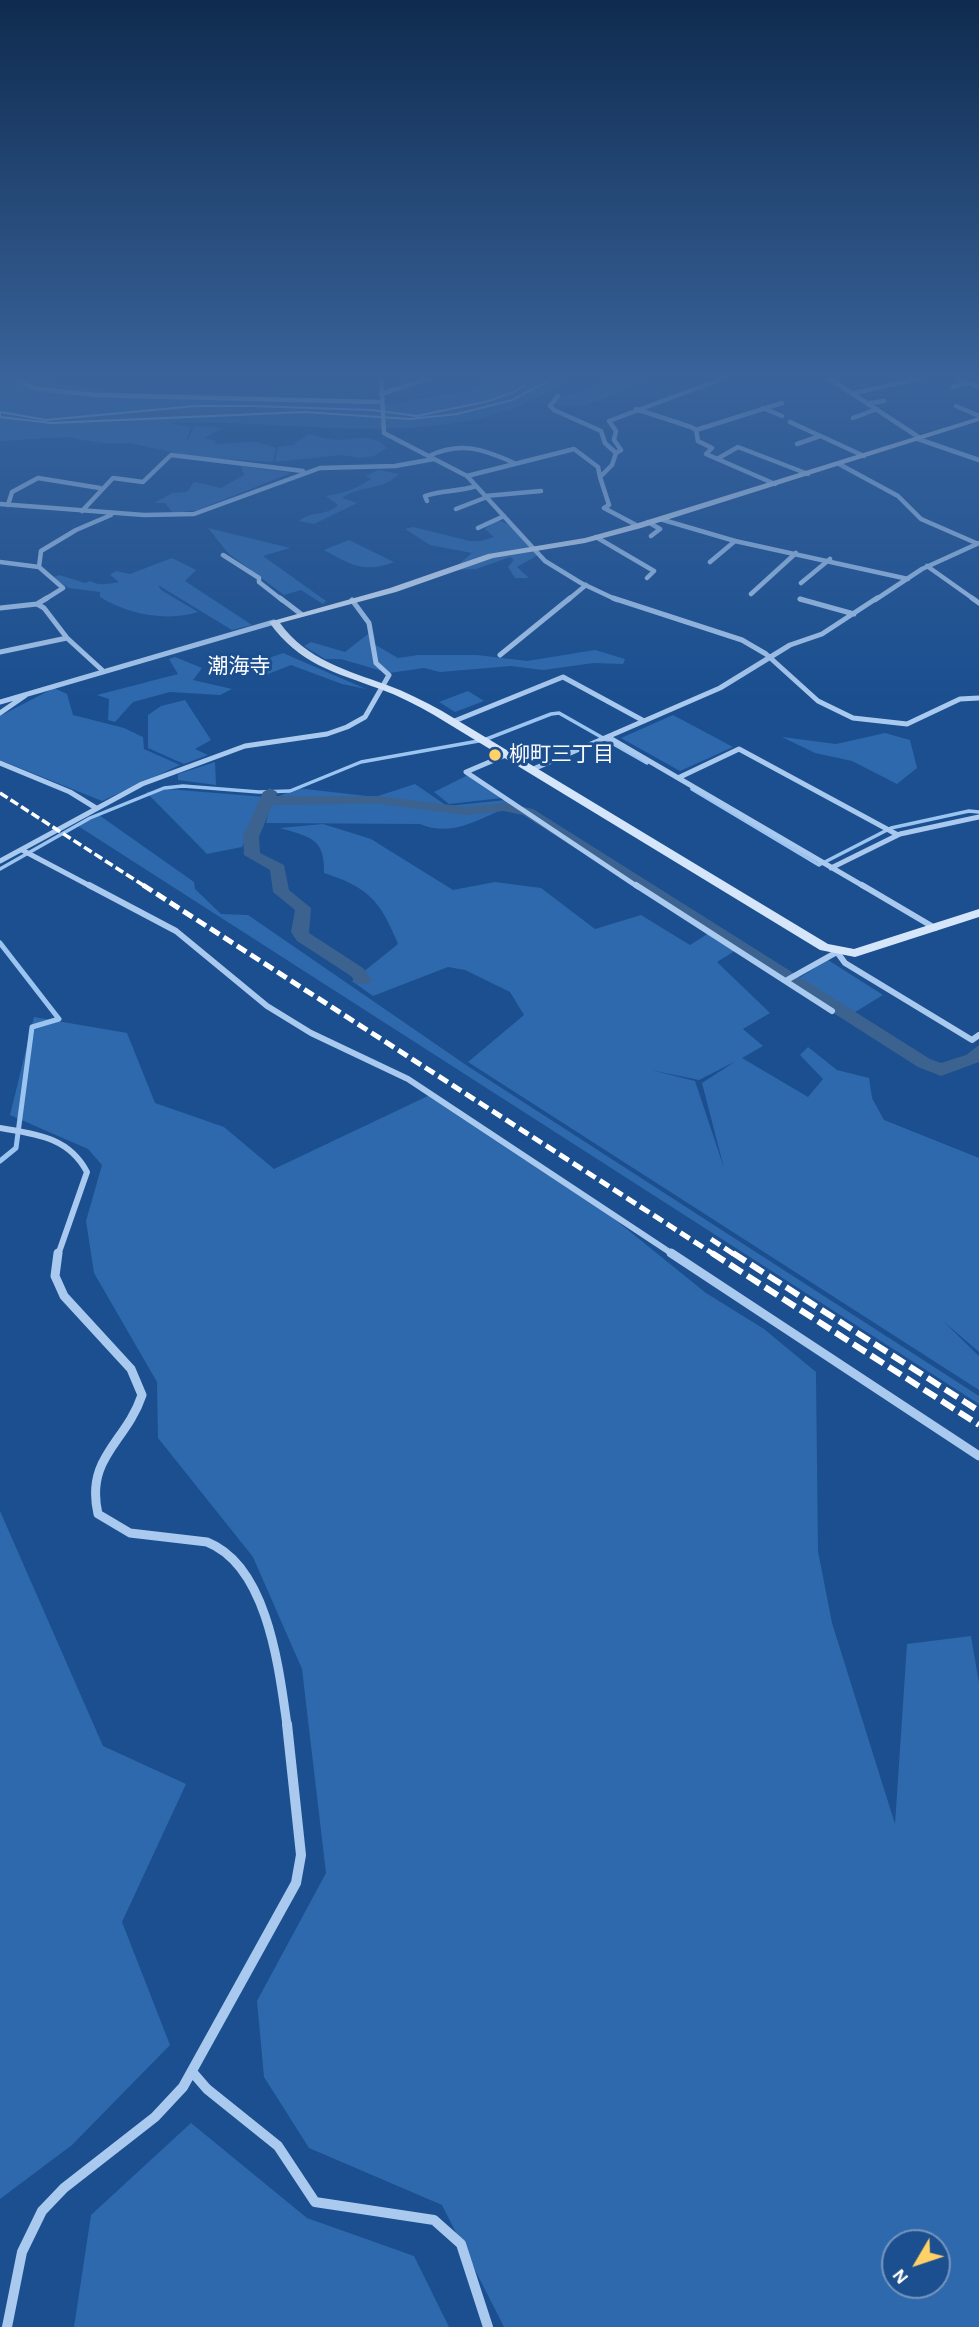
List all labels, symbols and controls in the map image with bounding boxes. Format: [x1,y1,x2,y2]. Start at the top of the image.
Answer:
district label: 潮海寺 [208,654,270,680]
place label: 柳町三丁目 [509,742,614,768]
marker: 柳町三丁目 [487,747,503,763]
north arrow [881,2229,951,2299]
text: N [889,2265,912,2287]

